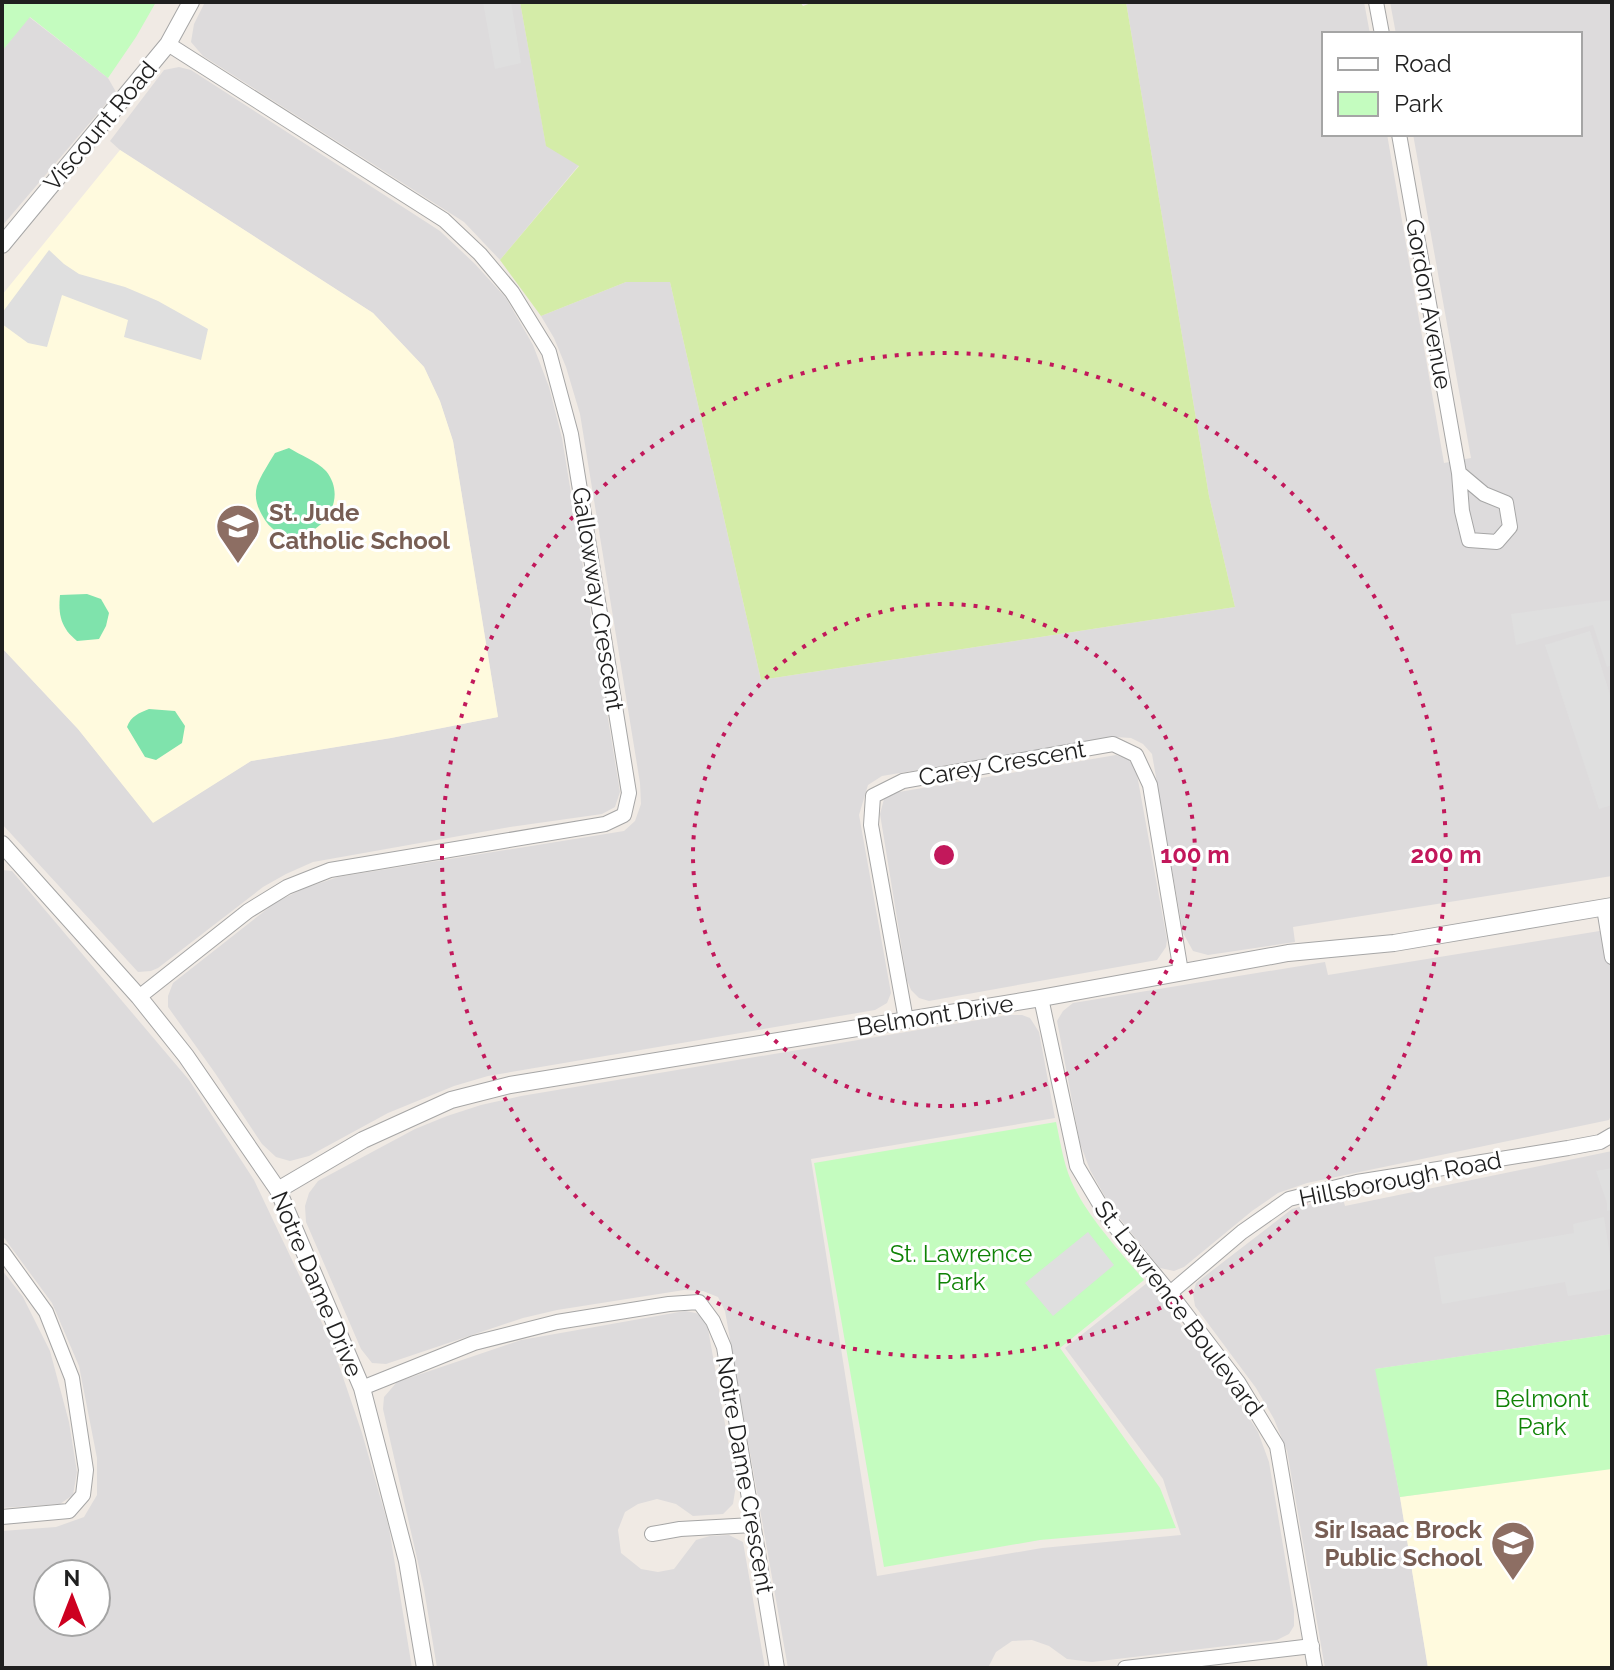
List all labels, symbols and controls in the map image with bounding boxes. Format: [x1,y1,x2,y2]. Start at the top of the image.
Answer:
legend [1322,32,1582,136]
text: Road [1394,49,1452,78]
street label: Viscount Road [37,55,163,197]
text: Park [1394,89,1443,118]
street label: Gordon Avenue [1400,217,1458,391]
street label: Gallowway Crescent [566,485,630,713]
place label: St. Jude Catholic School [269,498,450,555]
school or university icon: St. Jude Catholic School [214,502,262,565]
street label: Carey Crescent [916,734,1088,792]
text: 100 m [1160,840,1230,869]
text: 200 m [1410,840,1482,869]
centre of rings [930,841,958,869]
street label: Belmont Drive [855,988,1015,1042]
street label: Hillsborough Road [1296,1145,1504,1213]
street label: Notre Dame Drive [265,1187,369,1381]
street label: St. Lawrence Boulevard [1089,1195,1269,1421]
park label: St. Lawrence Park [890,1239,1032,1296]
street label: Notre Dame Crescent [710,1354,780,1596]
park label: Belmont Park [1495,1384,1589,1441]
place label: Sir Isaac Brock Public School [1314,1515,1483,1572]
school or university icon: Sir Isaac Brock Public School [1489,1519,1537,1582]
north arrow [32,1558,112,1638]
text: N [64,1565,80,1591]

